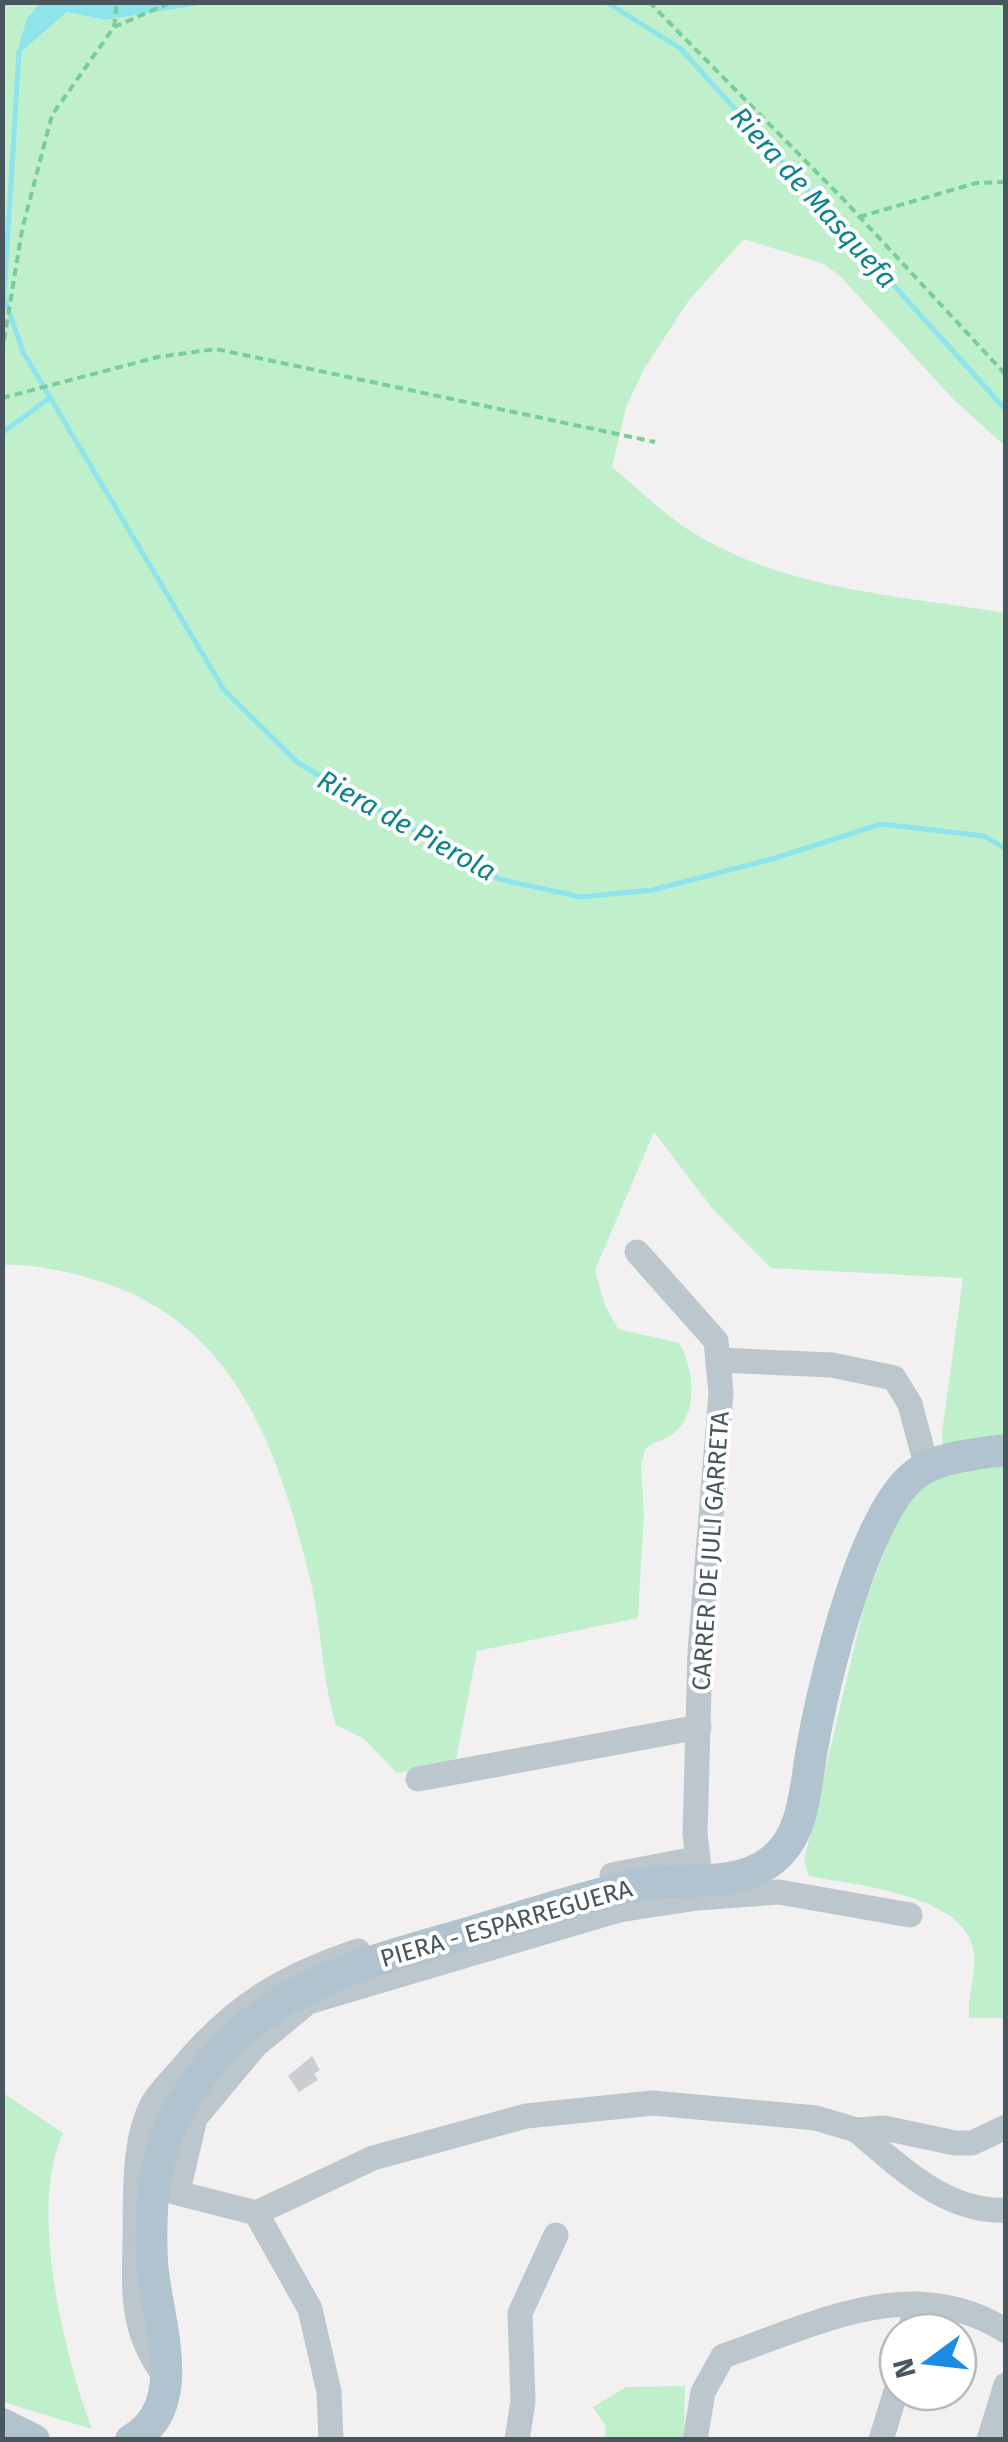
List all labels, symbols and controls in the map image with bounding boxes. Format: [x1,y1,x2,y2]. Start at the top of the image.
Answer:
water label: Riera de Masquefa [724,100,904,295]
water label: Riera de Pierola [312,763,502,888]
street label: CARRER DE JULI GARRETA [686,1410,736,1692]
street label: PIERA - ESPARREGUERA [377,1873,636,1974]
north arrow [878,2312,978,2412]
text: N [886,2355,923,2382]

